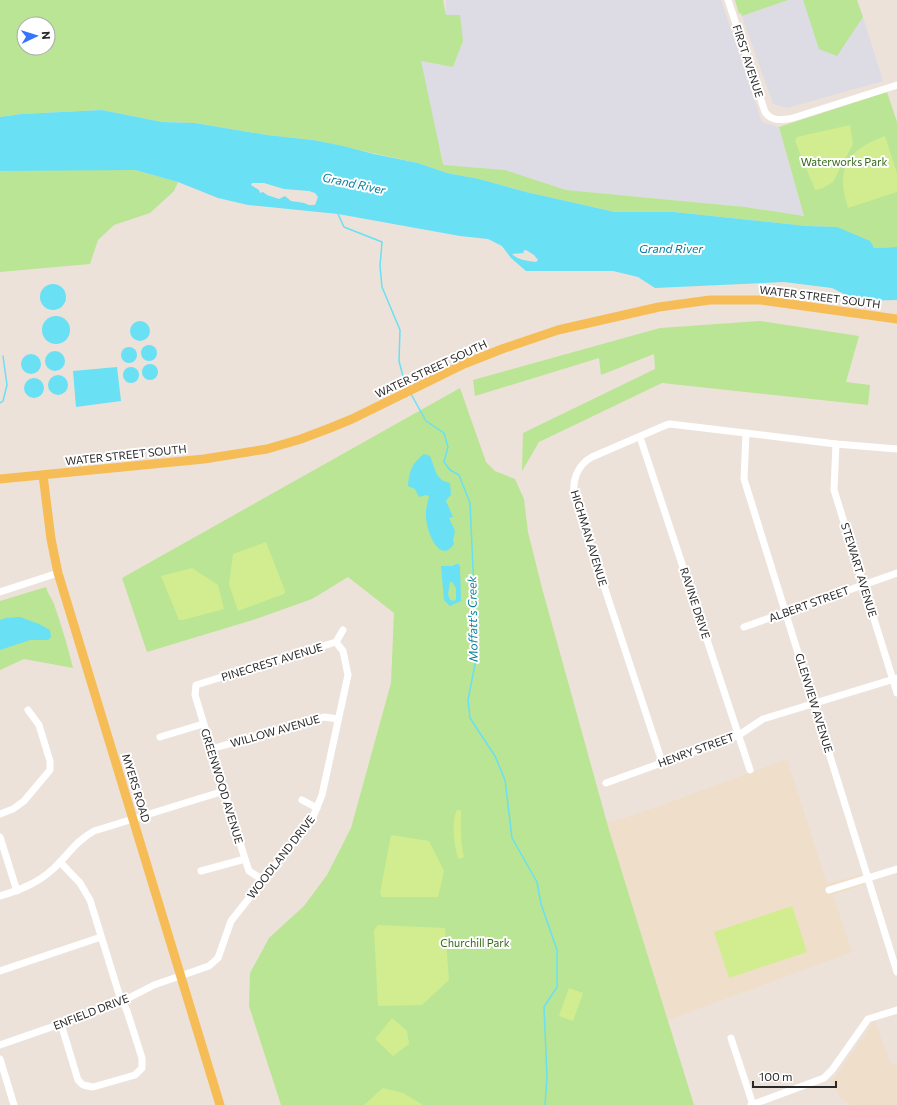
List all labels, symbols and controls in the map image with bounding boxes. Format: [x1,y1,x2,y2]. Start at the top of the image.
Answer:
north arrow [16,16,56,56]
street label: FIRST AVENUE [731,23,766,99]
text: N [40,31,53,40]
park label: Waterworks Park [801,155,887,168]
water label: Grand River [321,170,388,197]
water label: Grand River [639,241,704,255]
street label: WATER STREET SOUTH [759,283,881,310]
street label: WATER STREET SOUTH [373,337,489,400]
street label: WATER STREET SOUTH [65,442,187,467]
street label: HIGHMAN AVENUE [569,488,610,588]
street label: STEWART AVENUE [839,521,880,619]
street label: RAVINE DRIVE [678,565,713,640]
water label: Moffatt's Creek [464,575,480,662]
street label: ALBERT STREET [767,583,851,624]
street label: PINECREST AVENUE [220,640,324,683]
street label: GLENVIEW AVENUE [793,652,836,754]
street label: WILLOW AVENUE [229,712,321,750]
street label: GREENWOOD AVENUE [199,727,246,845]
street label: HENRY STREET [656,730,736,769]
street label: MYERS ROAD [120,752,153,824]
street label: WOODLAND DRIVE [244,812,317,901]
park label: Churchill Park [440,936,510,949]
street label: ENFIELD DRIVE [51,991,130,1032]
scale bar [753,1063,836,1089]
text: 100 m [759,1069,793,1083]

